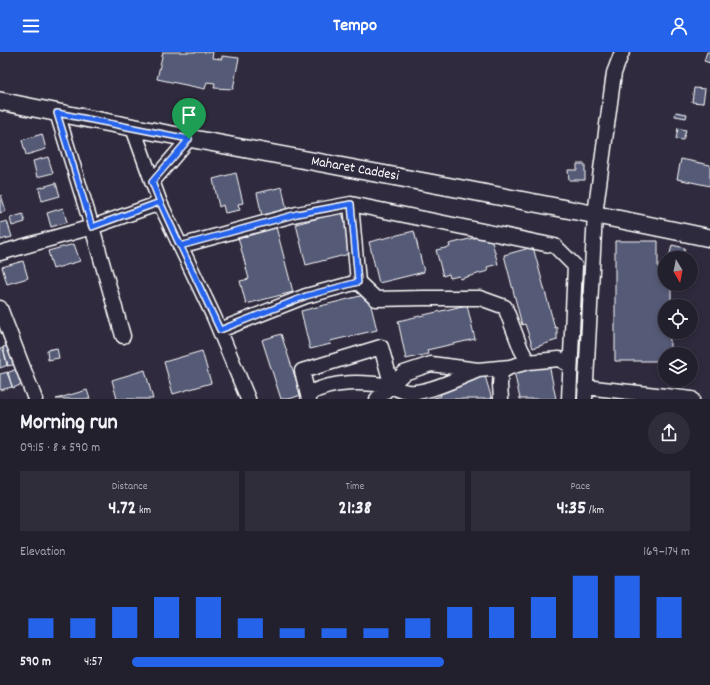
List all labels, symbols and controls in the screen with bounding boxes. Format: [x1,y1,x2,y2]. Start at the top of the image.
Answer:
text: Tempo [333,14,377,39]
icon: menu [20,15,42,37]
icon: person [668,15,690,37]
pin [172,98,206,139]
icon: arrive [178,104,200,126]
street label: Maharet Caddesi [310,151,401,187]
north arrow [658,251,698,291]
map controls [658,251,698,387]
button: locate [658,299,698,339]
button: layers [658,347,698,387]
text: Morning run [20,408,118,439]
button: share [648,412,690,454]
text: 09:15 · 8 × 590 m [20,439,100,458]
text: Distance [112,479,148,495]
text: Time [346,479,364,495]
text: Pace [571,479,590,495]
text: 4.72 [108,495,136,523]
text: 21:38 [338,495,372,523]
text: 4:35 [557,495,586,523]
text: km [136,503,151,519]
text: /km [586,503,604,519]
text: Elevation [20,543,65,562]
text: 169–174 m [643,543,690,562]
text: 590 m [20,653,51,672]
text: 4:57 [84,653,103,672]

